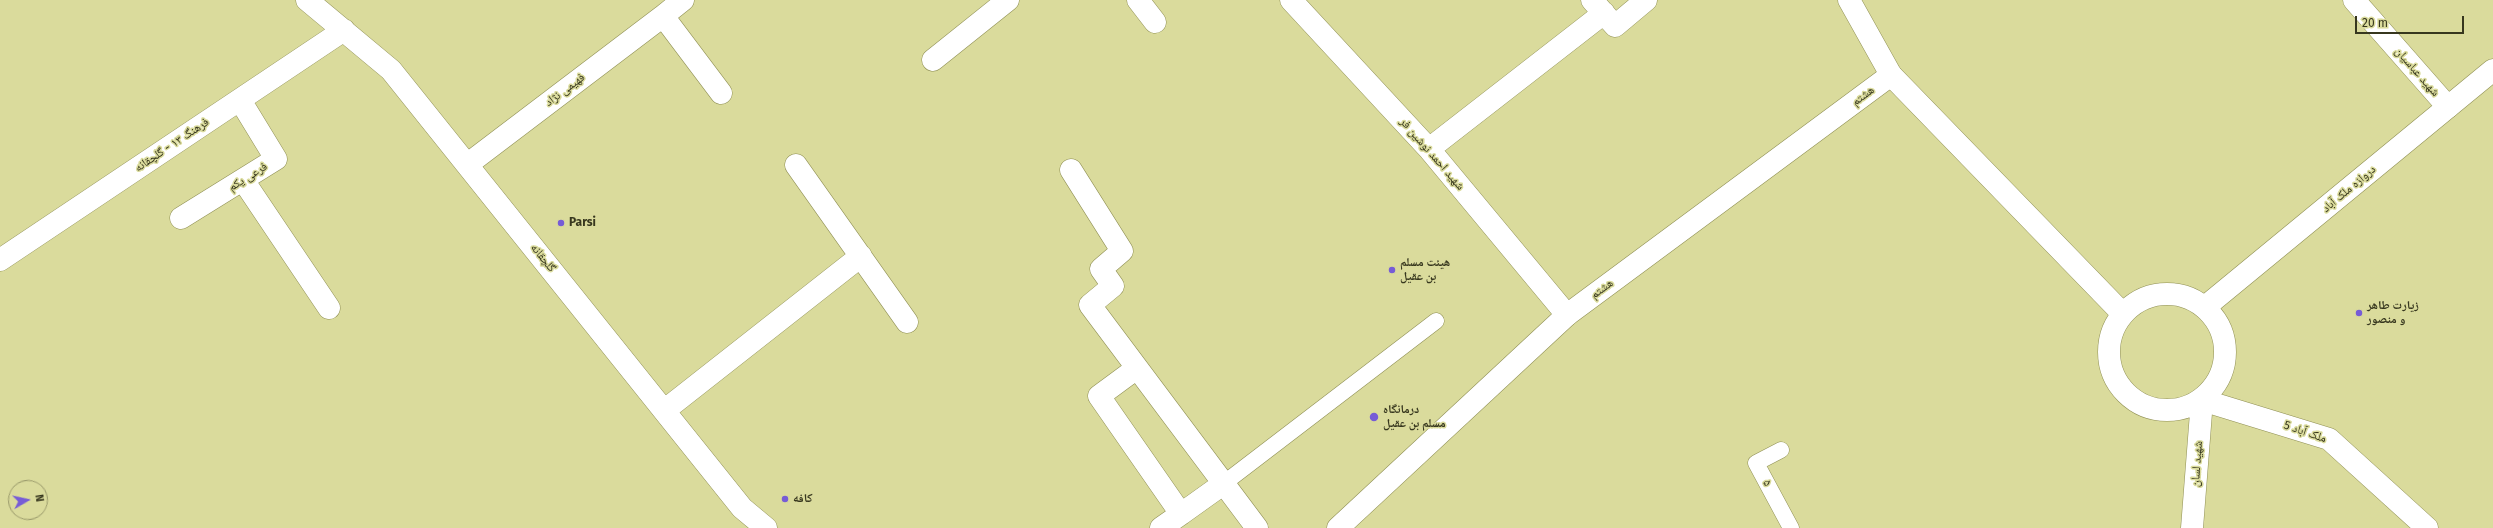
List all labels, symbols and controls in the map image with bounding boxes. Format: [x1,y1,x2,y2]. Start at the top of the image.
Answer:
scale bar [2357,8,2466,34]
text: 20 m [2362,16,2388,30]
street label: شهید عباسیان [2392,44,2442,100]
street label: فهیمی نژاد [542,70,588,110]
street label: هشتم [1849,83,1877,109]
street label: فرهنگ ۱۳ - گلچقانه [132,115,212,175]
street label: شهید احمد نوشین فر [1397,115,1467,193]
street label: فرعی یکم [226,159,270,195]
street label: دروازه ملک آباد [2319,162,2379,216]
place label: Parsi [569,216,596,230]
marker: Parsi [556,218,566,228]
street label: گلچقانه [527,241,559,275]
place label: هیئت مسلم بن عقیل [1400,256,1450,284]
marker: هیئت مسلم بن عقیل [1387,265,1397,275]
street label: هشتم [1588,276,1616,302]
place label: زیارت طاهر و منصور [2367,299,2419,327]
marker: زیارت طاهر و منصور [2354,308,2364,318]
place label: درمانگاه مسلم بن عقیل [1383,403,1446,431]
marker: درمانگاه مسلم بن عقیل [1368,411,1380,423]
street label: ملک آباد 5 [2282,418,2328,446]
street label: شهید لسان [2188,440,2206,488]
street label: ۵ [1759,477,1775,489]
north arrow [8,480,48,520]
place label: کافه [793,492,812,506]
text: N [32,494,46,503]
marker: کافه [780,494,790,504]

